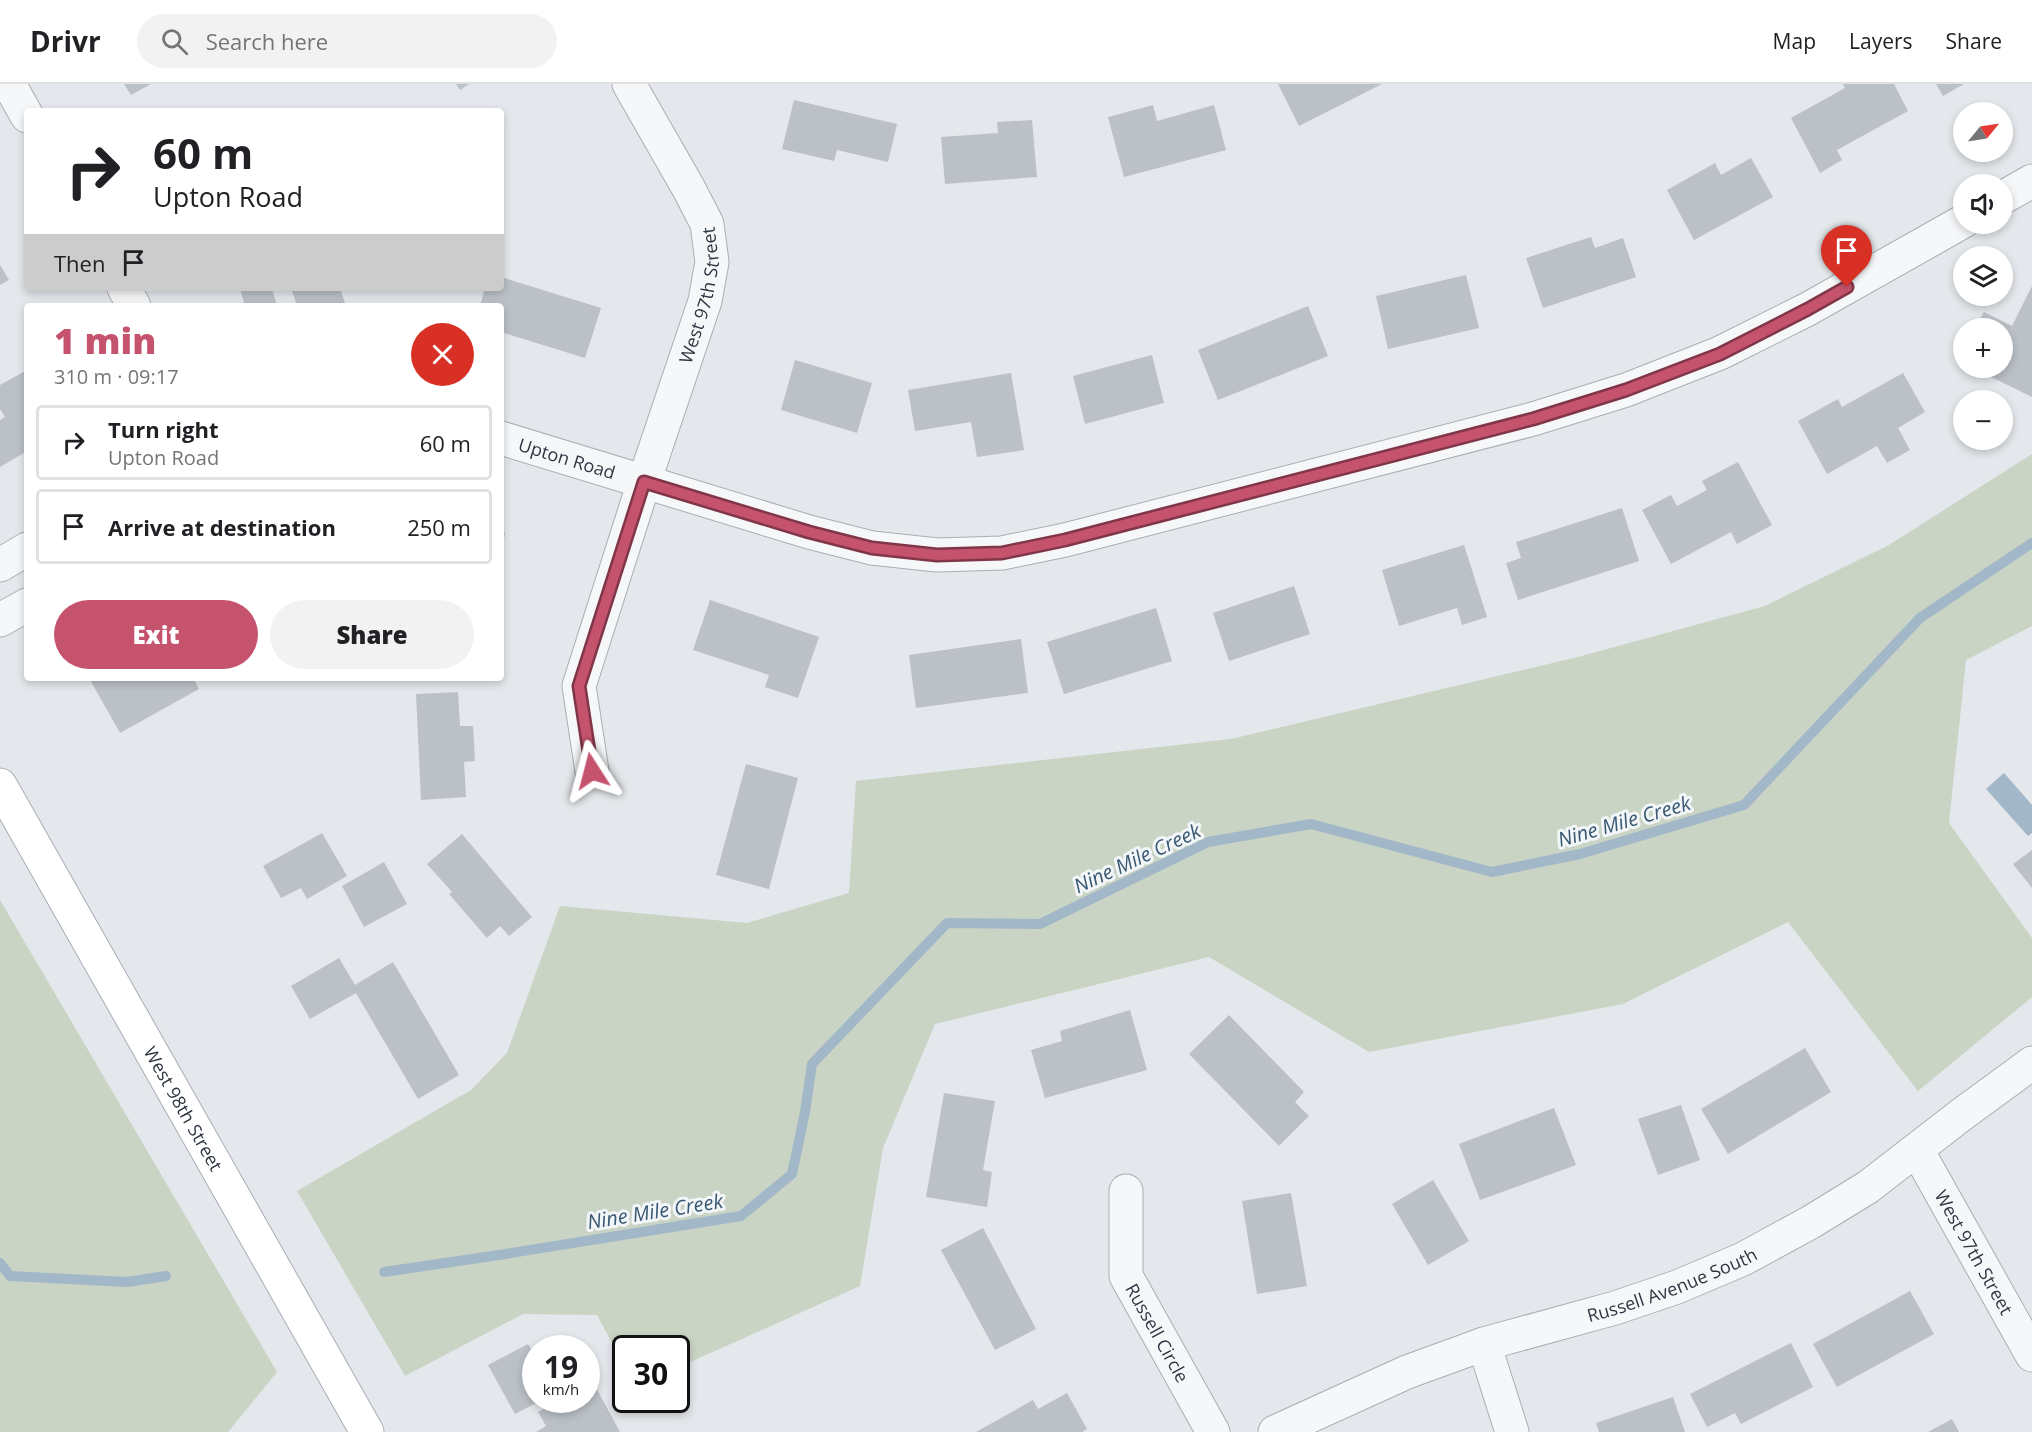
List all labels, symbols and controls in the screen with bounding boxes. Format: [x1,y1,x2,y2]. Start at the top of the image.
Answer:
search box [137,14,557,68]
text: Drivr [30,22,101,60]
icon: search [158,25,191,58]
text: Search here [206,26,328,56]
text: Map [1773,27,1816,55]
text: Layers [1849,27,1913,55]
text: Share [1946,27,2002,55]
north arrow [1953,102,2013,162]
map controls [1953,102,2013,450]
text: 60 m [153,124,253,181]
icon: right [54,132,132,210]
button: sound [1953,174,2013,234]
text: Upton Road [153,178,303,215]
pin [1821,225,1872,287]
street label: West 97th Street [673,226,724,366]
icon: arrive [1830,234,1863,267]
icon: arrive [117,246,150,279]
button: layers [1953,246,2013,306]
text: Then [54,248,105,278]
text: 1 min [54,316,156,365]
button: + [1953,318,2013,378]
button: close [411,323,474,386]
text: 310 m · 09:17 [54,363,179,390]
button: − [1953,390,2013,450]
text: Turn right [108,414,219,444]
icon: right [57,426,90,459]
text: 60 m [420,428,471,458]
street label: Upton Road [516,432,618,484]
text: Upton Road [108,444,219,471]
icon: arrive [57,510,90,543]
text: Arrive at destination [108,512,336,542]
text: 250 m [407,512,471,542]
button: Exit [54,600,258,669]
button: Share [270,600,474,669]
position arrow [560,739,624,803]
water label: Nine Mile Creek [1554,789,1695,853]
water label: Nine Mile Creek [1069,816,1206,899]
street label: West 98th Street [139,1042,228,1175]
street label: West 97th Street [1930,1185,2019,1319]
water label: Nine Mile Creek [585,1187,726,1235]
street label: Russell Avenue South [1584,1242,1761,1327]
street label: Russell Circle [1120,1279,1195,1387]
speed limit sign: 30 [612,1335,690,1413]
text: 19 [544,1346,578,1387]
text: km/h [543,1379,579,1399]

